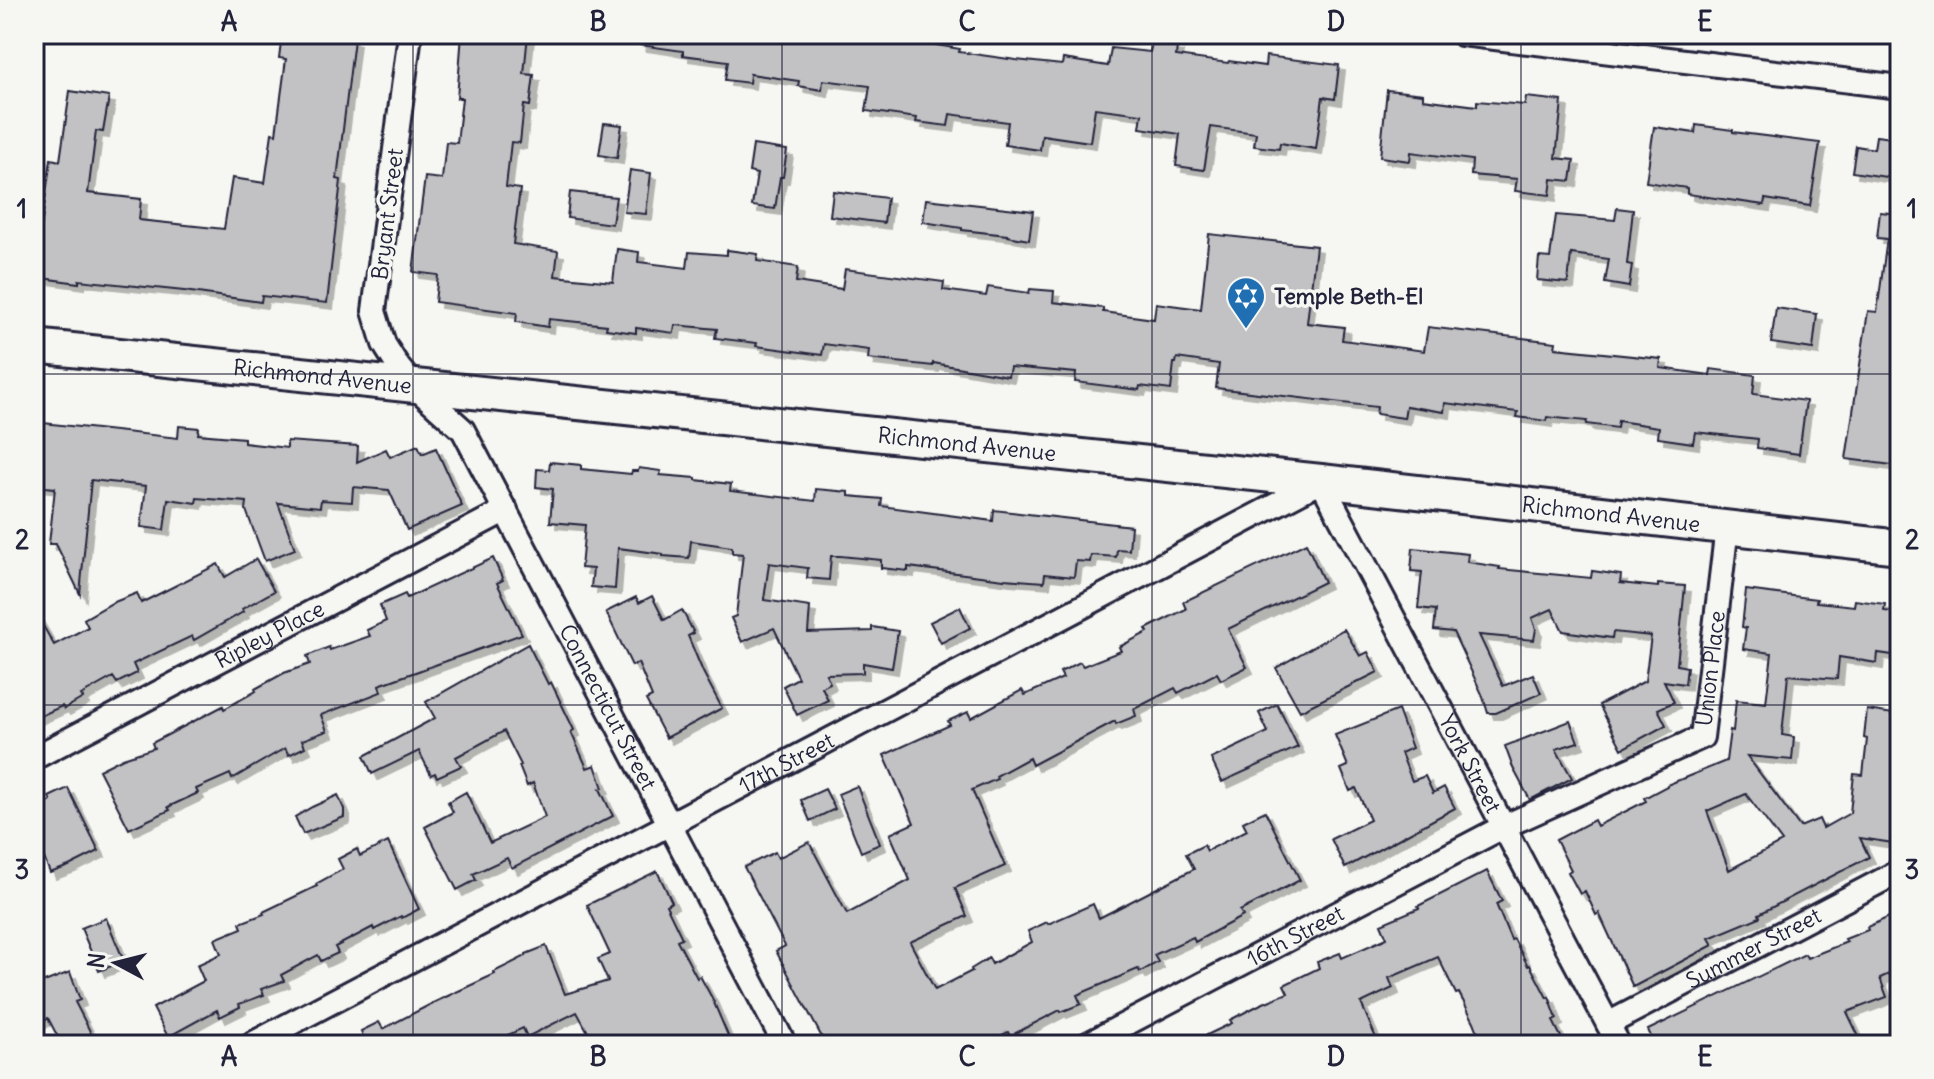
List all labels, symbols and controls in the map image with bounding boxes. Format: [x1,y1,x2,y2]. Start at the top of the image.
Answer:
text: A [221,5,238,38]
text: B [589,5,607,38]
text: C [958,5,976,38]
text: D [1327,5,1345,38]
text: E [1697,5,1713,38]
street label: Bryant Street [365,147,409,281]
text: 1 [17,192,27,225]
text: 1 [1907,192,1917,225]
synagogue icon: Temple Beth-El [1225,275,1267,330]
place label: Temple Beth-El [1274,282,1423,310]
street label: Richmond Avenue [232,353,413,400]
street label: Richmond Avenue [876,421,1057,467]
street label: Richmond Avenue [1520,490,1702,538]
text: 2 [15,523,29,556]
text: 2 [1905,523,1919,556]
street label: Ripley Place [210,594,329,674]
street label: Union Place [1689,609,1731,728]
street label: Connecticut Street [553,619,663,795]
street label: York Street [1433,710,1508,818]
street label: 17th Street [734,726,839,799]
text: 3 [15,853,29,886]
text: 3 [1905,853,1919,886]
street label: 16th Street [1242,899,1348,973]
street label: Summer Street [1681,901,1826,995]
north arrow [76,923,156,1003]
text: N [81,951,111,970]
text: A [221,1040,238,1073]
text: B [589,1040,607,1073]
text: C [958,1040,976,1073]
text: D [1327,1040,1345,1073]
text: E [1697,1040,1713,1073]

